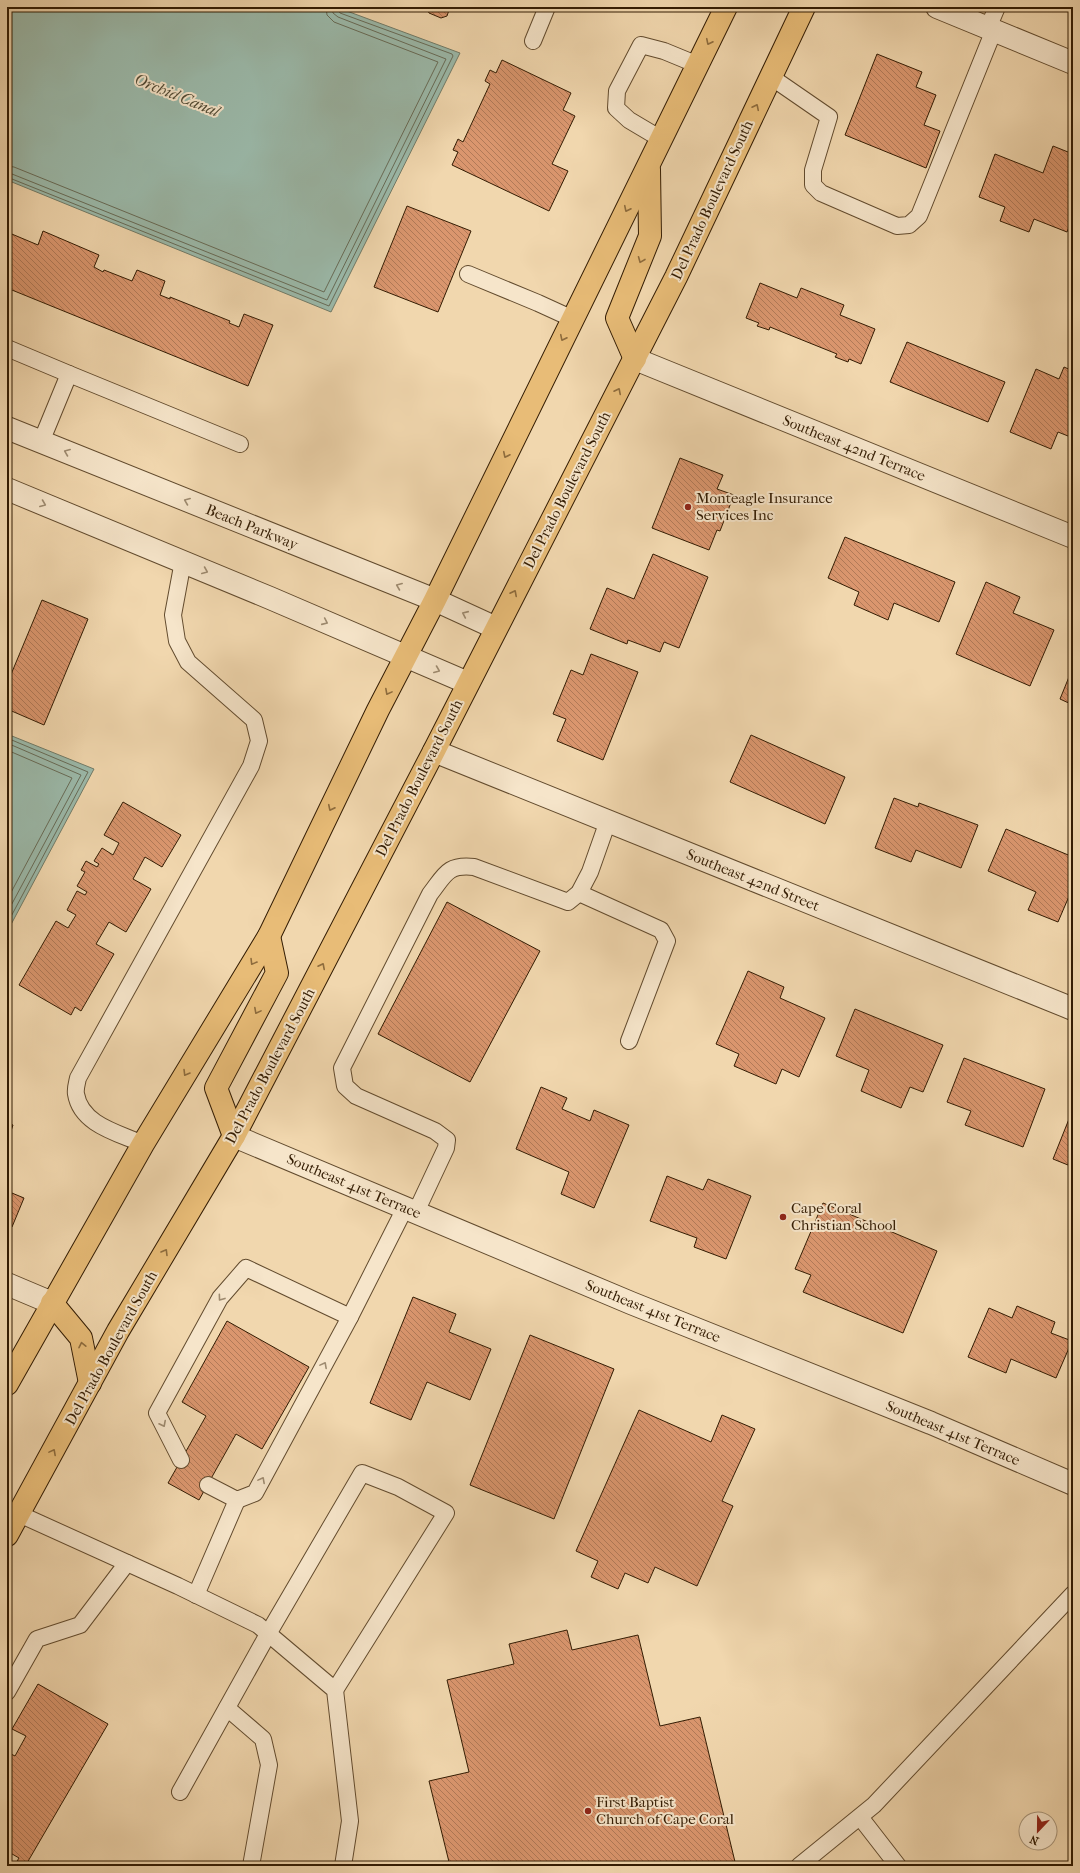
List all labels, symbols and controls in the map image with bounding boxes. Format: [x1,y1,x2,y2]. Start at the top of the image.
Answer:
one-way arrow [706,38,714,46]
water label: Orchid Canal [132,69,224,121]
one-way arrow [751,104,759,112]
street label: Del Prado Boulevard South [667,117,757,283]
one-way arrow [625,205,632,213]
one-way arrow [637,257,645,264]
one-way arrow [560,334,568,342]
one-way arrow [613,387,621,395]
street label: Del Prado Boulevard South [520,408,615,572]
street label: Southeast 42nd Terrace [780,411,929,485]
one-way arrow [63,449,70,457]
one-way arrow [503,451,511,458]
place label: Monteagle Insurance Services Inc [696,489,833,524]
one-way arrow [184,497,191,505]
one-way arrow [40,499,47,507]
street label: Beach Parkway [203,500,302,554]
marker: Monteagle Insurance Services Inc [683,502,693,512]
one-way arrow [201,566,208,574]
one-way arrow [395,582,402,590]
one-way arrow [509,590,516,597]
one-way arrow [462,611,470,619]
one-way arrow [321,617,328,625]
one-way arrow [432,665,440,673]
one-way arrow [385,687,392,695]
street label: Del Prado Boulevard South [372,696,467,860]
one-way arrow [328,804,336,812]
street label: Southeast 42nd Street [684,845,823,915]
one-way arrow [251,958,258,965]
one-way arrow [317,963,325,971]
street label: Del Prado Boulevard South [221,985,319,1147]
one-way arrow [254,1007,261,1014]
one-way arrow [184,1069,191,1076]
street label: Southeast 41st Terrace [284,1150,424,1223]
place label: Cape Coral Christian School [791,1199,896,1234]
marker: Cape Coral Christian School [778,1212,788,1222]
one-way arrow [161,1249,168,1256]
street label: Del Prado Boulevard South [61,1267,161,1428]
street label: Southeast 41st Terrace [583,1276,724,1347]
one-way arrow [219,1293,226,1300]
one-way arrow [79,1342,87,1348]
one-way arrow [319,1362,327,1370]
street label: Southeast 41st Terrace [883,1397,1023,1470]
one-way arrow [158,1419,165,1427]
one-way arrow [48,1449,55,1456]
one-way arrow [257,1477,265,1484]
place label: First Baptist Church of Cape Coral [596,1793,734,1828]
marker: First Baptist Church of Cape Coral [583,1806,593,1816]
north arrow [1018,1811,1058,1851]
text: N [1028,1832,1041,1847]

